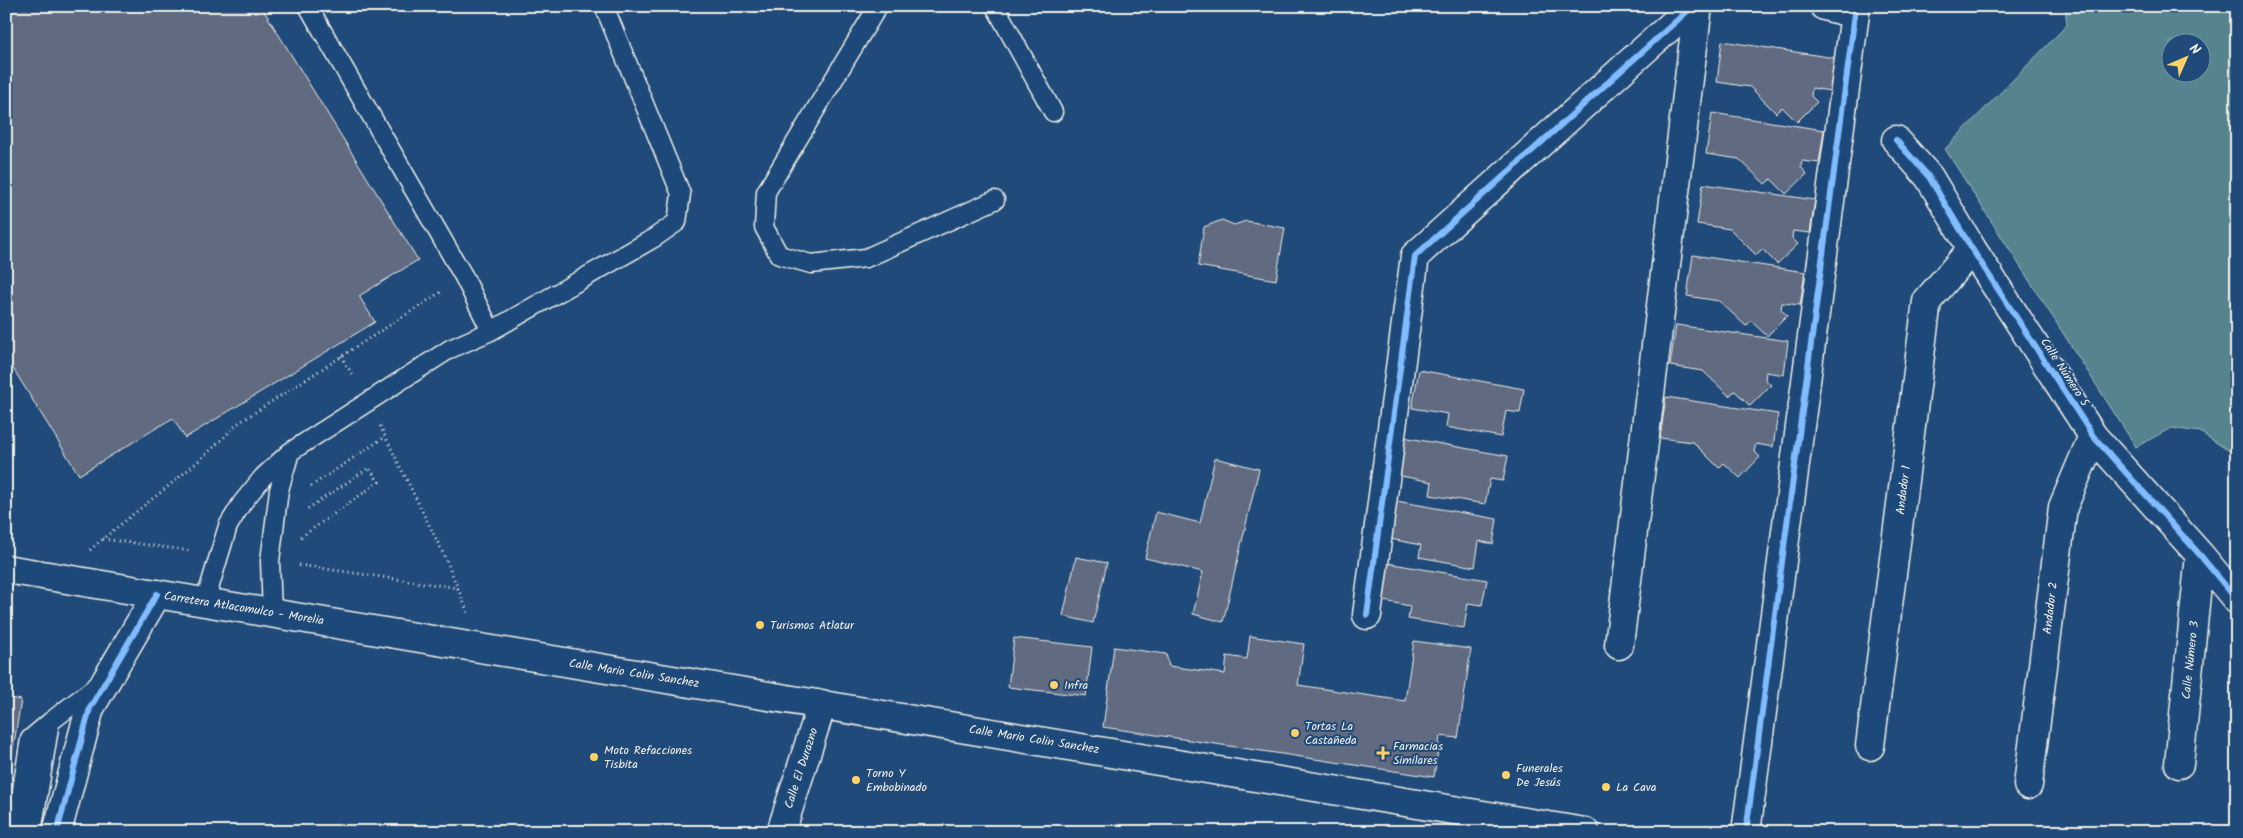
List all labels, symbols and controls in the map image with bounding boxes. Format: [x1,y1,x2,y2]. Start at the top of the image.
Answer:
north arrow [2160,32,2210,82]
text: N [2184,39,2206,61]
street label: Calle Número 5 [2035,334,2095,412]
street label: Andador 1 [1891,464,1916,516]
street label: Andador 2 [2038,581,2063,635]
street label: Carretera Atlacomulco - Morelia [163,586,326,631]
place label: Turismos Atlatur [770,616,855,635]
marker: Turismos Atlatur [754,619,766,631]
street label: Calle Número 3 [2177,620,2204,700]
street label: Calle Mario Colin Sanchez [567,654,700,693]
place label: Infra [1064,676,1089,695]
marker: Infra [1048,679,1060,691]
place label: Tortas La Castañeda [1305,717,1357,750]
street label: Calle Mario Colin Sanchez [967,720,1100,759]
street label: Calle El Durazno [779,725,823,811]
marker: Tortas La Castañeda [1289,727,1301,739]
place label: Farmacias Similares [1393,737,1443,770]
place label: Moto Refacciones Tisbita [604,741,692,774]
marker: Farmacias Similares [1377,747,1389,759]
marker: Moto Refacciones Tisbita [588,751,600,763]
place label: Funerales De Jesús [1516,759,1563,792]
place label: Torno Y Embobinado [866,764,927,797]
marker: Funerales De Jesús [1500,769,1512,781]
marker: Torno Y Embobinado [850,774,862,786]
place label: La Cava [1616,778,1657,797]
marker: La Cava [1600,781,1612,793]

